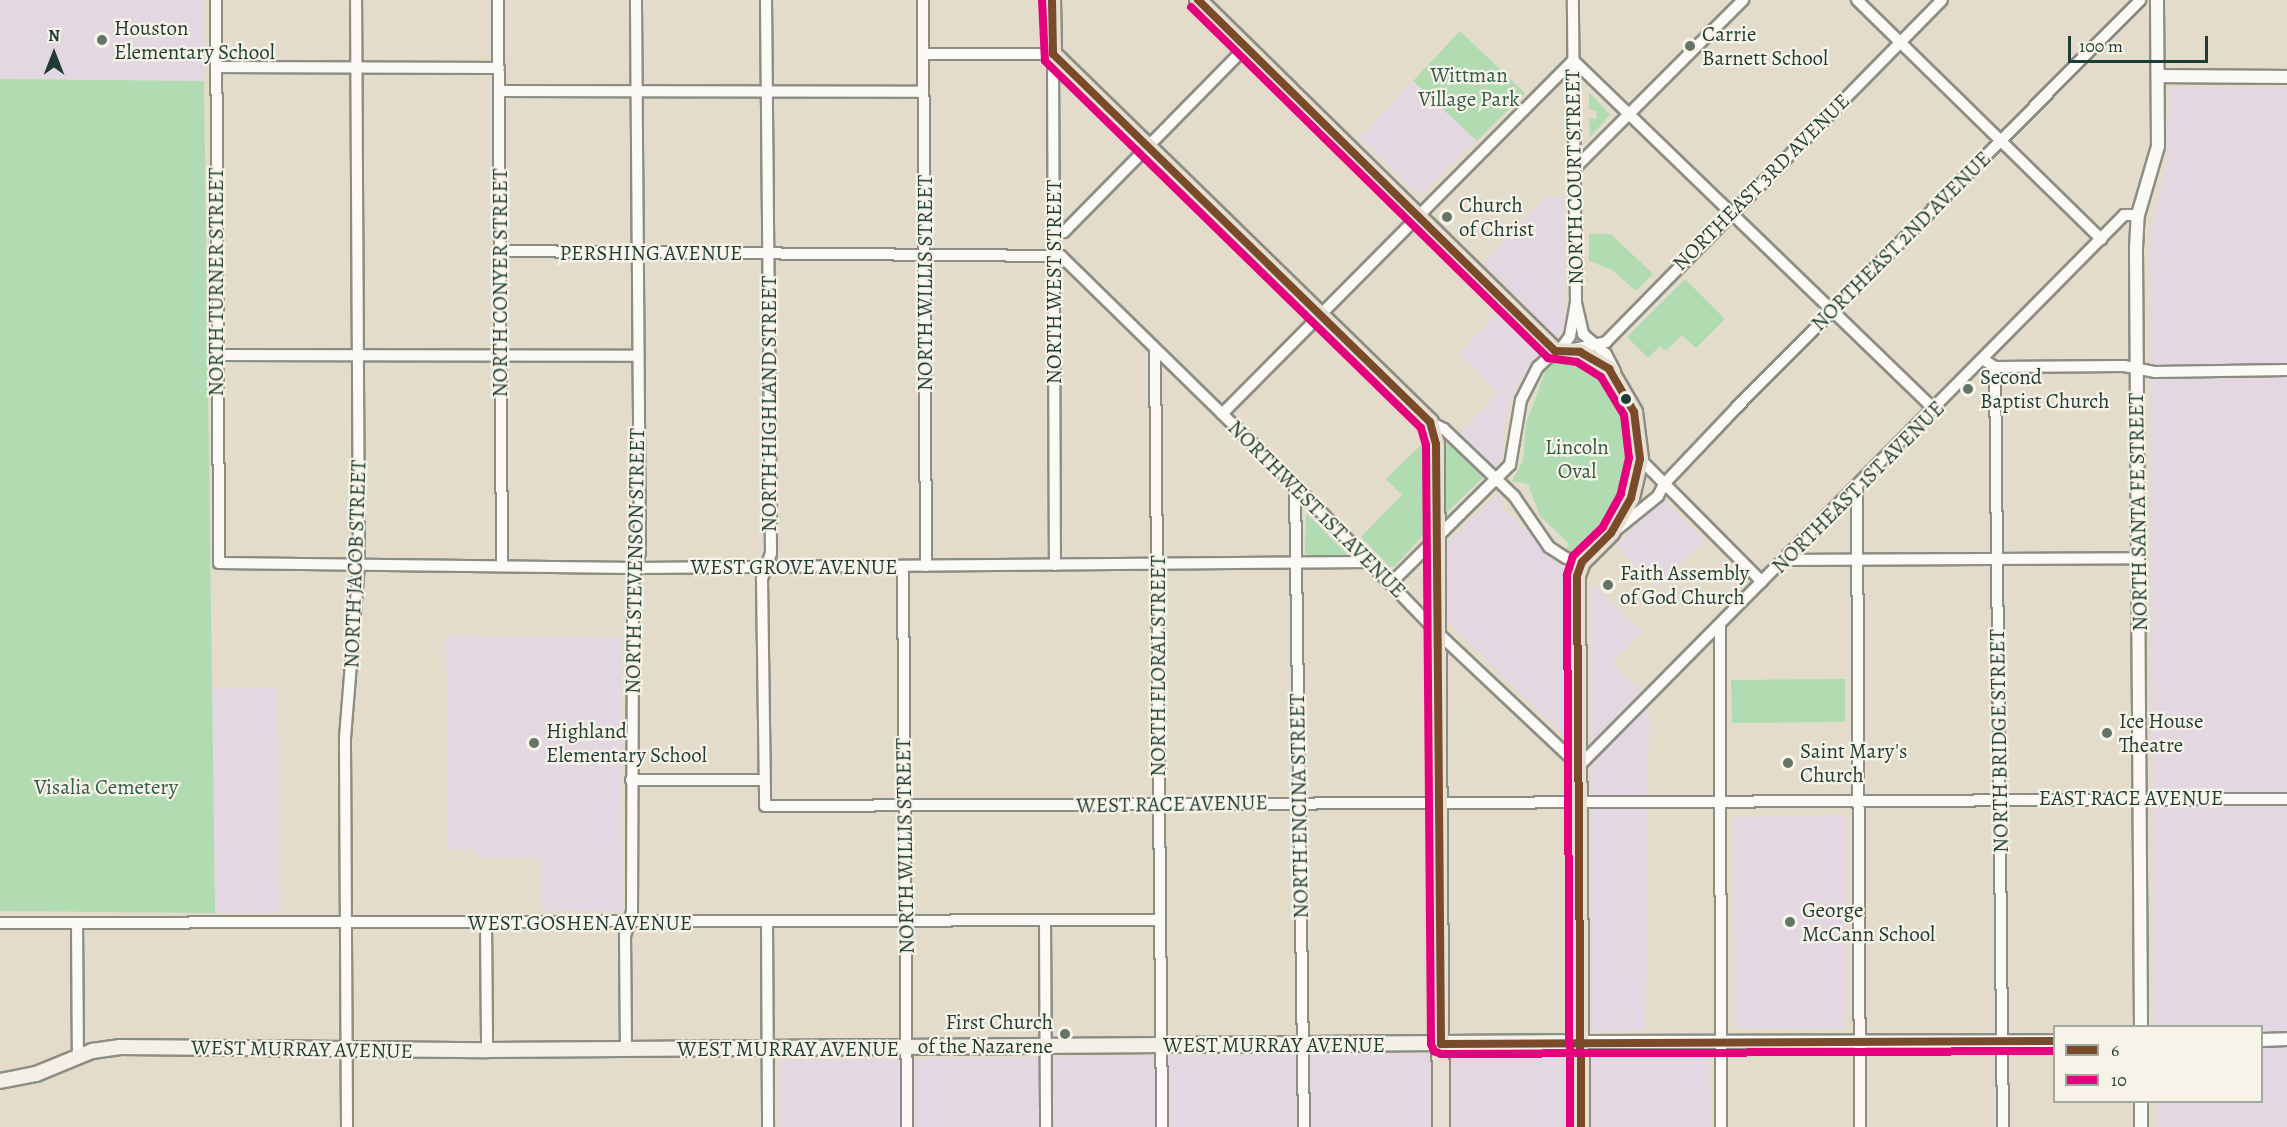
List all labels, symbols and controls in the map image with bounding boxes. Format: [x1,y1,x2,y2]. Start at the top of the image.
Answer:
place label: Houston Elementary School [114,15,275,65]
place label: Carrie Barnett School [1702,21,1828,71]
north arrow [24,24,84,84]
scale bar [2071,24,2210,62]
text: N [48,25,60,47]
marker: Houston Elementary School [95,33,109,47]
text: 100 m [2079,34,2123,58]
marker: Carrie Barnett School [1683,39,1697,53]
park label: Wittman Village Park [1418,62,1520,112]
street label: NORTH COURT STREET [1560,69,1588,285]
street label: NORTHEAST 3RD AVENUE [1667,88,1855,276]
street label: NORTHEAST 2ND AVENUE [1806,146,1996,336]
street label: NORTH TURNER STREET [203,168,229,396]
street label: NORTH CONYER STREET [487,169,513,397]
street label: NORTH WILLIS STREET [912,175,938,391]
street label: NORTH WEST STREET [1041,180,1067,384]
place label: Church of Christ [1459,192,1534,242]
marker: Church of Christ [1440,210,1454,224]
street label: PERSHING AVENUE [559,240,743,266]
street label: NORTH HIGHLAND STREET [756,276,782,532]
place label: Second Baptist Church [1980,364,2109,414]
marker: Second Baptist Church [1961,382,1975,396]
unlabelled marker [1620,393,1632,405]
street label: NORTH SANTA FE STREET [2123,393,2153,631]
street label: NORTHEAST 1ST AVENUE [1767,396,1949,578]
street label: NORTHWEST 1ST AVENUE [1223,415,1411,603]
street label: NORTH STEVENSON STREET [620,428,650,694]
park label: Lincoln Oval [1545,434,1609,484]
street label: NORTH JACOB STREET [339,459,371,669]
street label: WEST GROVE AVENUE [690,554,898,580]
street label: NORTH FLORAL STREET [1145,555,1171,777]
place label: Faith Assembly of God Church [1620,560,1749,610]
marker: Faith Assembly of God Church [1601,578,1615,592]
street label: NORTH BRIDGE STREET [1984,629,2014,853]
street label: NORTH ENCINA STREET [1284,693,1314,919]
place label: Ice House Theatre [2119,708,2203,758]
place label: Highland Elementary School [546,718,707,768]
marker: Ice House Theatre [2100,726,2114,740]
marker: Highland Elementary School [527,736,541,750]
street label: NORTH WILLIS STREET [891,738,919,954]
place label: Saint Mary's Church [1800,738,1907,788]
marker: Saint Mary's Church [1781,756,1795,770]
park label: Visalia Cemetery [34,774,178,800]
street label: EAST RACE AVENUE [2039,785,2223,811]
street label: WEST RACE AVENUE [1076,790,1268,818]
place label: George McCann School [1802,897,1935,947]
street label: WEST GOSHEN AVENUE [468,910,692,936]
marker: George McCann School [1783,915,1797,929]
place label: First Church of the Nazarene [918,1009,1053,1059]
legend [2053,1025,2263,1103]
marker: First Church of the Nazarene [1058,1027,1072,1041]
street label: WEST MURRAY AVENUE [1163,1032,1385,1058]
street label: WEST MURRAY AVENUE [191,1034,413,1064]
street label: WEST MURRAY AVENUE [677,1036,899,1062]
text: 6 [2111,1038,2119,1062]
text: 10 [2111,1068,2127,1092]

